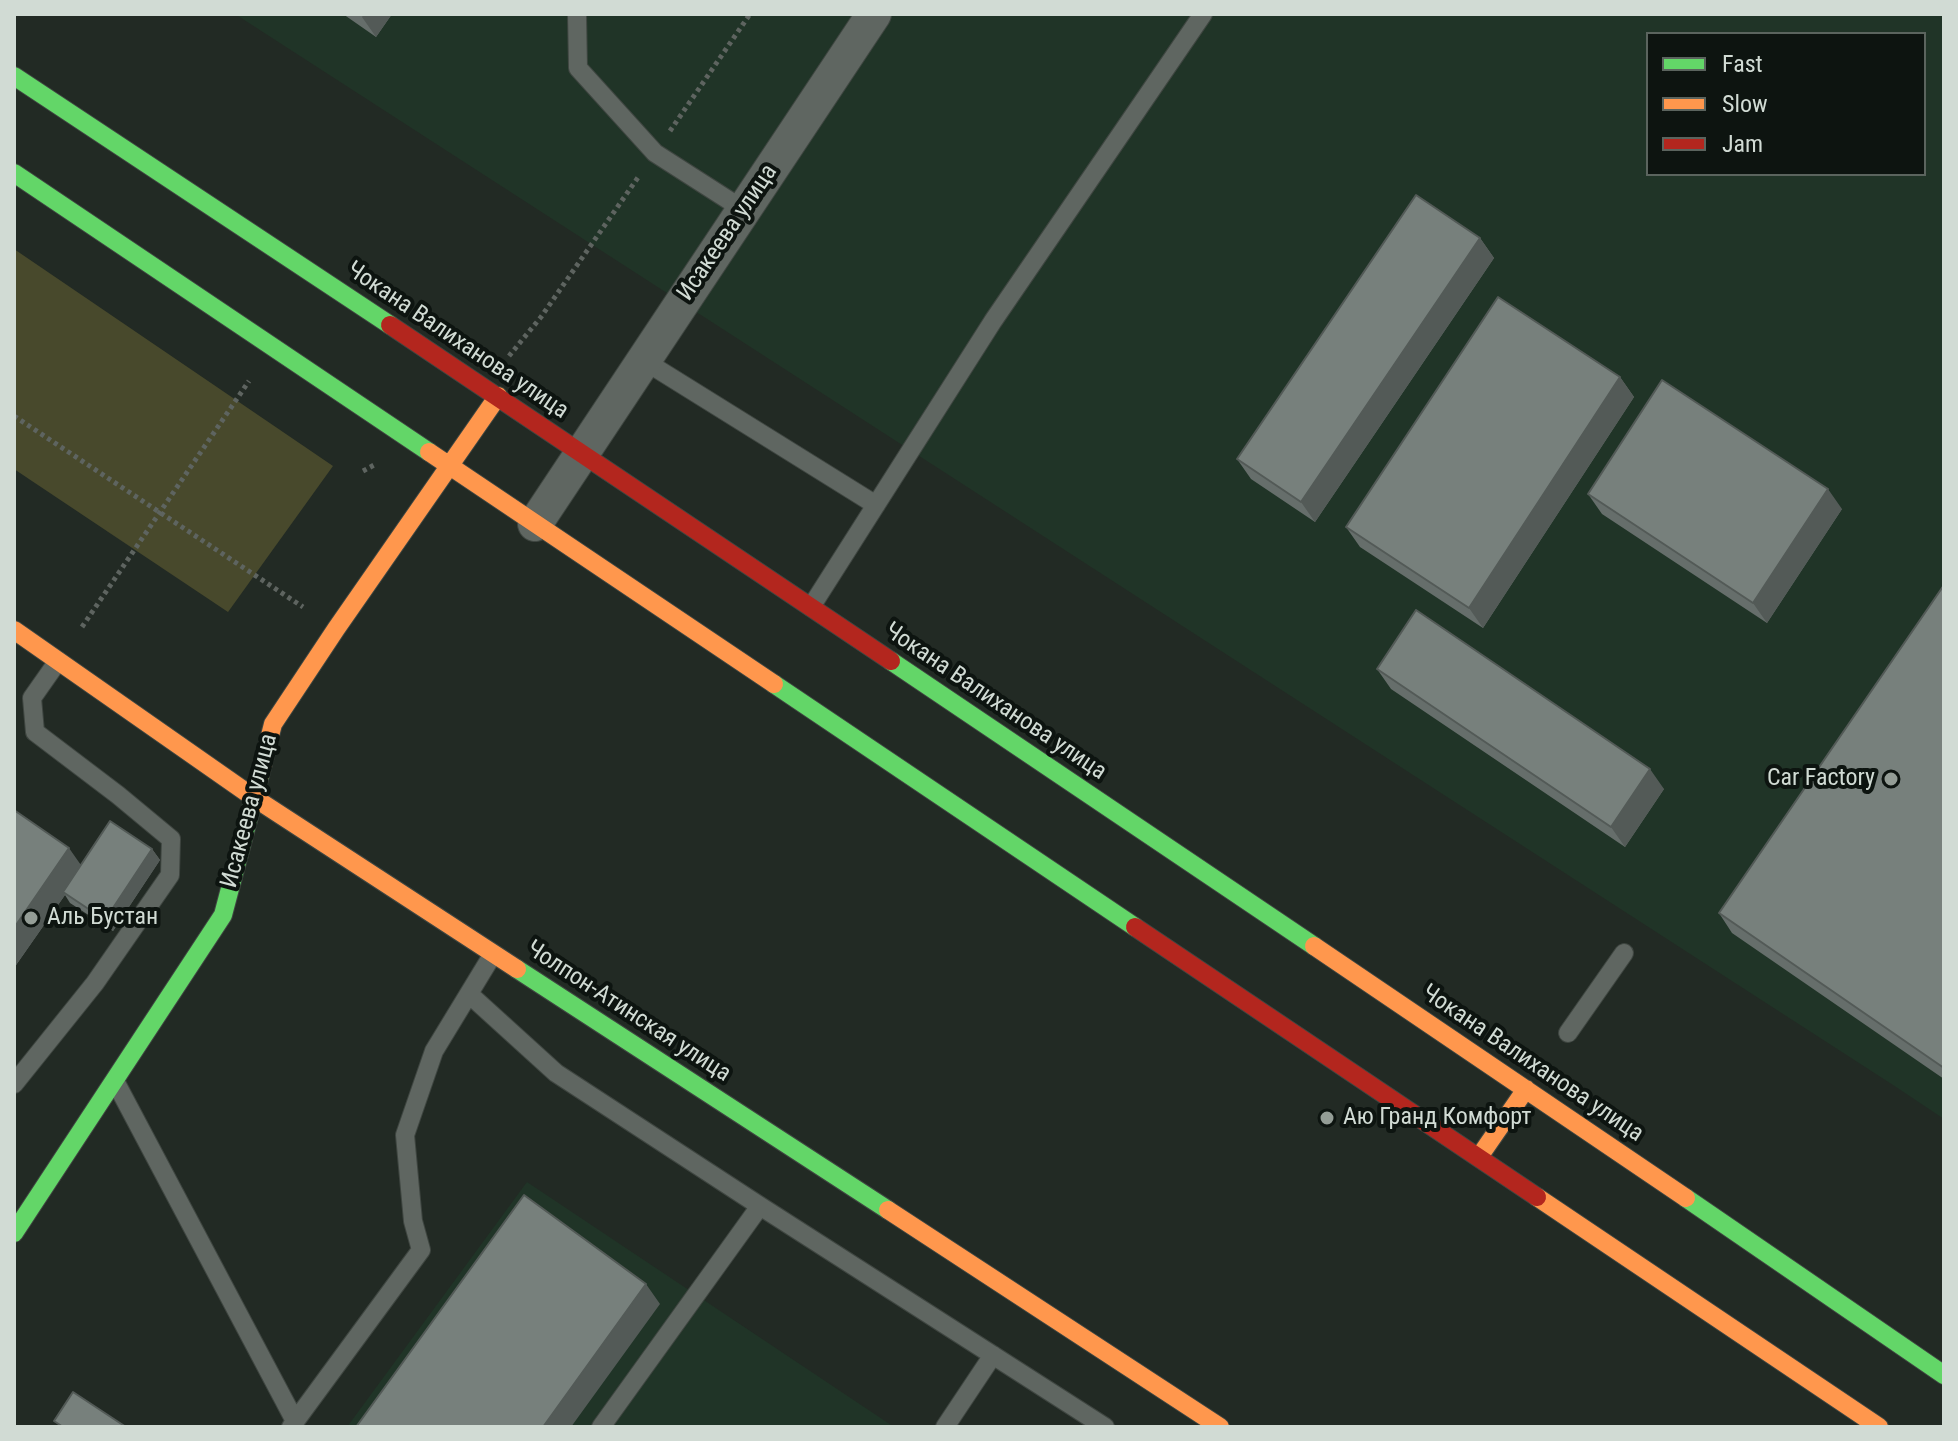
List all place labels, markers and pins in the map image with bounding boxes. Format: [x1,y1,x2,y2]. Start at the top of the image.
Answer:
place label: Car Factory [1767,765,1875,793]
marker: Car Factory [1882,770,1900,788]
place label: Аль Бустан [47,904,158,932]
marker: Аль Бустан [22,909,40,927]
place label: Аю Гранд Комфорт [1343,1104,1531,1132]
marker: Аю Гранд Комфорт [1318,1109,1336,1127]

